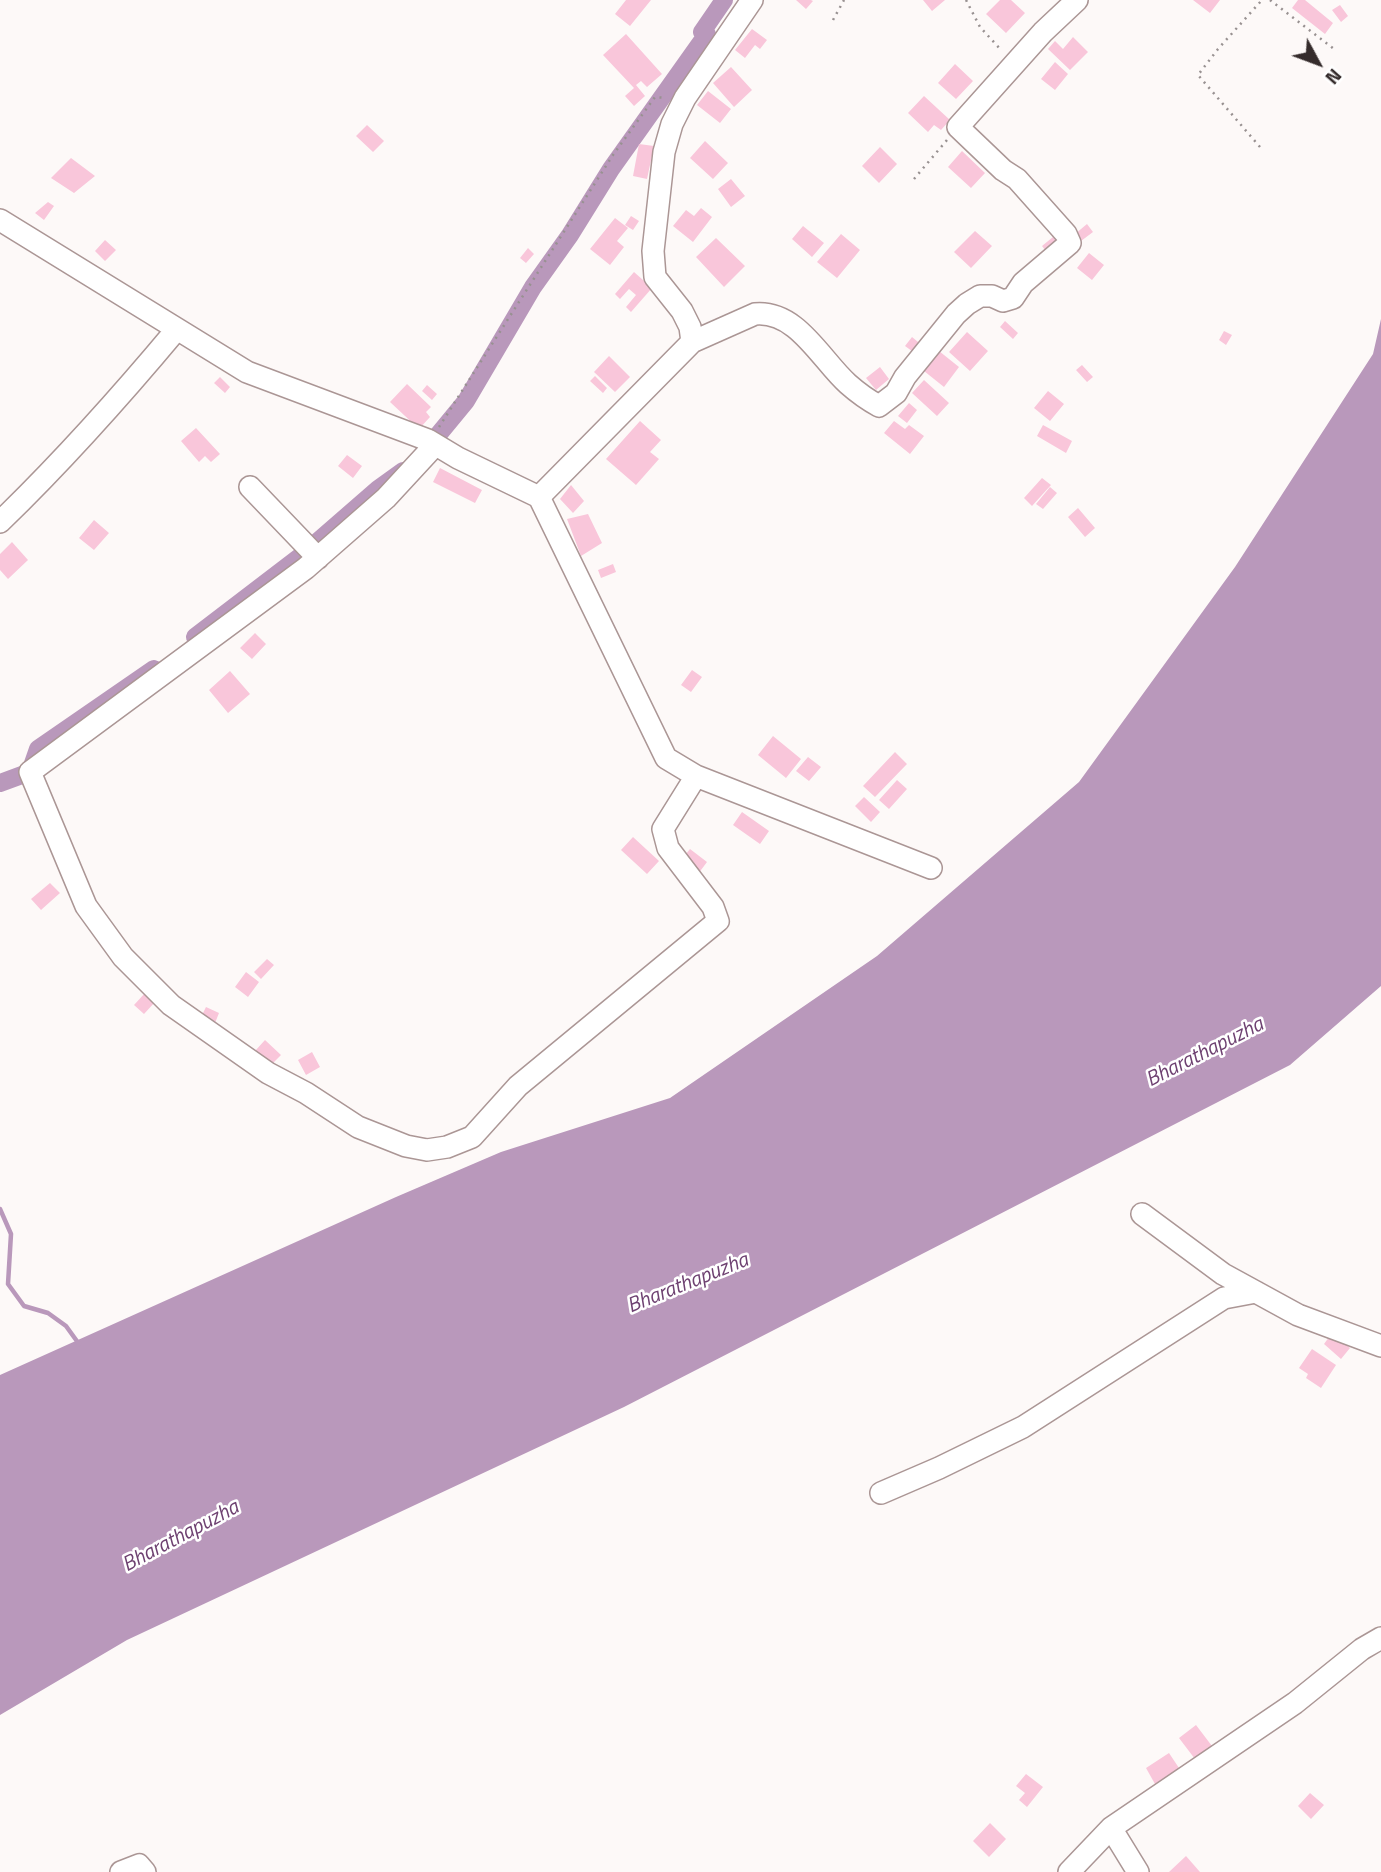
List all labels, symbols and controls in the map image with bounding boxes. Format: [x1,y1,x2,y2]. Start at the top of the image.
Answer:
north arrow [1283,28,1353,98]
text: N [1319,63,1349,92]
water label: Bharathapuzha [1142,1013,1268,1093]
water label: Bharathapuzha [624,1248,752,1320]
water label: Bharathapuzha [118,1496,244,1578]

